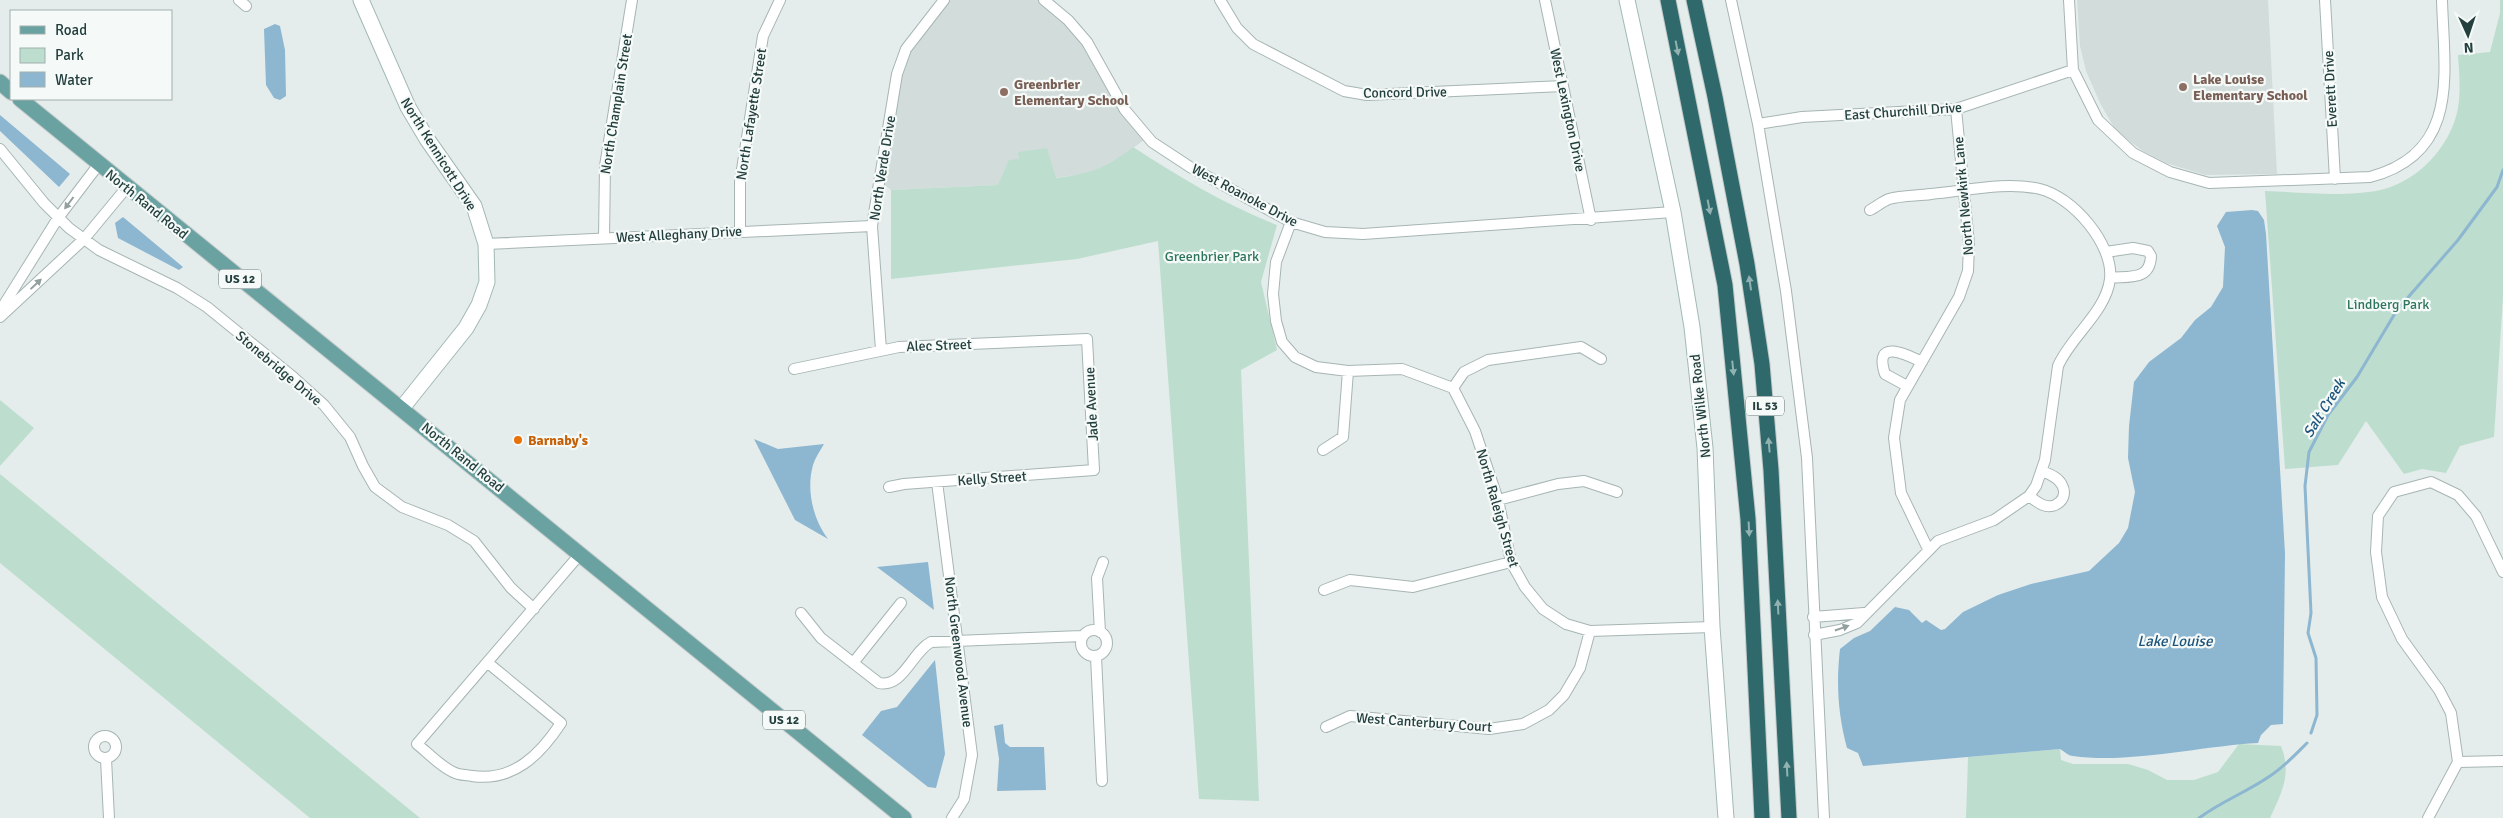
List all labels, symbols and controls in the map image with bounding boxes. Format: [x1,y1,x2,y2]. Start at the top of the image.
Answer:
legend [10,10,172,100]
north arrow [2443,10,2493,60]
text: Road [55,21,87,39]
street label: North Champlain Street [597,33,636,175]
text: N [2463,39,2474,56]
one-way arrow [1673,40,1681,55]
text: Park [55,46,84,64]
street label: North Lafayette Street [733,47,770,181]
street label: West Lexington Drive [1546,47,1589,173]
street label: Everett Drive [2320,50,2341,128]
text: Water [55,71,93,89]
place label: Lake Louise Elementary School [2193,71,2308,104]
place label: Greenbrier Elementary School [1014,76,1129,109]
marker: Lake Louise Elementary School [2177,81,2189,93]
street label: Concord Drive [1363,83,1447,102]
marker: Greenbrier Elementary School [998,86,1010,98]
street label: North Kennicott Drive [397,95,480,214]
street label: East Churchill Drive [1844,99,1963,124]
street label: North Verde Drive [866,114,899,222]
street label: North Newkirk Lane [1950,136,1977,256]
street label: West Roanoke Drive [1189,160,1301,231]
street label: North Rand Road [102,166,191,243]
one-way arrow [64,196,75,209]
one-way arrow [1705,200,1713,215]
street label: West Alleghany Drive [616,223,743,246]
park label: Greenbrier Park [1165,248,1259,265]
road number: US 12 [219,270,261,288]
one-way arrow [1746,275,1754,291]
one-way arrow [29,278,41,290]
park label: Lindberg Park [2347,296,2429,313]
street label: Stonebridge Drive [232,327,325,409]
street label: Alec Street [906,336,972,355]
street label: North Wilke Road [1687,353,1714,459]
one-way arrow [1729,360,1737,376]
street label: Jade Avenue [1081,366,1102,441]
water label: Salt Creek [2299,374,2350,441]
road number: IL 53 [1746,396,1784,416]
street label: North Rand Road [418,419,507,496]
place label: Barnaby's [528,432,588,449]
marker: Barnaby's [512,434,524,446]
one-way arrow [1765,437,1773,453]
street label: North Raleigh Street [1472,447,1523,569]
street label: Kelly Street [957,468,1027,489]
one-way arrow [1745,522,1753,538]
street label: North Greenwood Avenue [941,576,976,729]
one-way arrow [1774,599,1782,615]
one-way arrow [1835,624,1850,632]
water label: Lake Louise [2138,632,2214,650]
street label: West Canterbury Court [1355,709,1493,736]
road number: US 12 [763,710,805,730]
one-way arrow [1782,761,1790,777]

